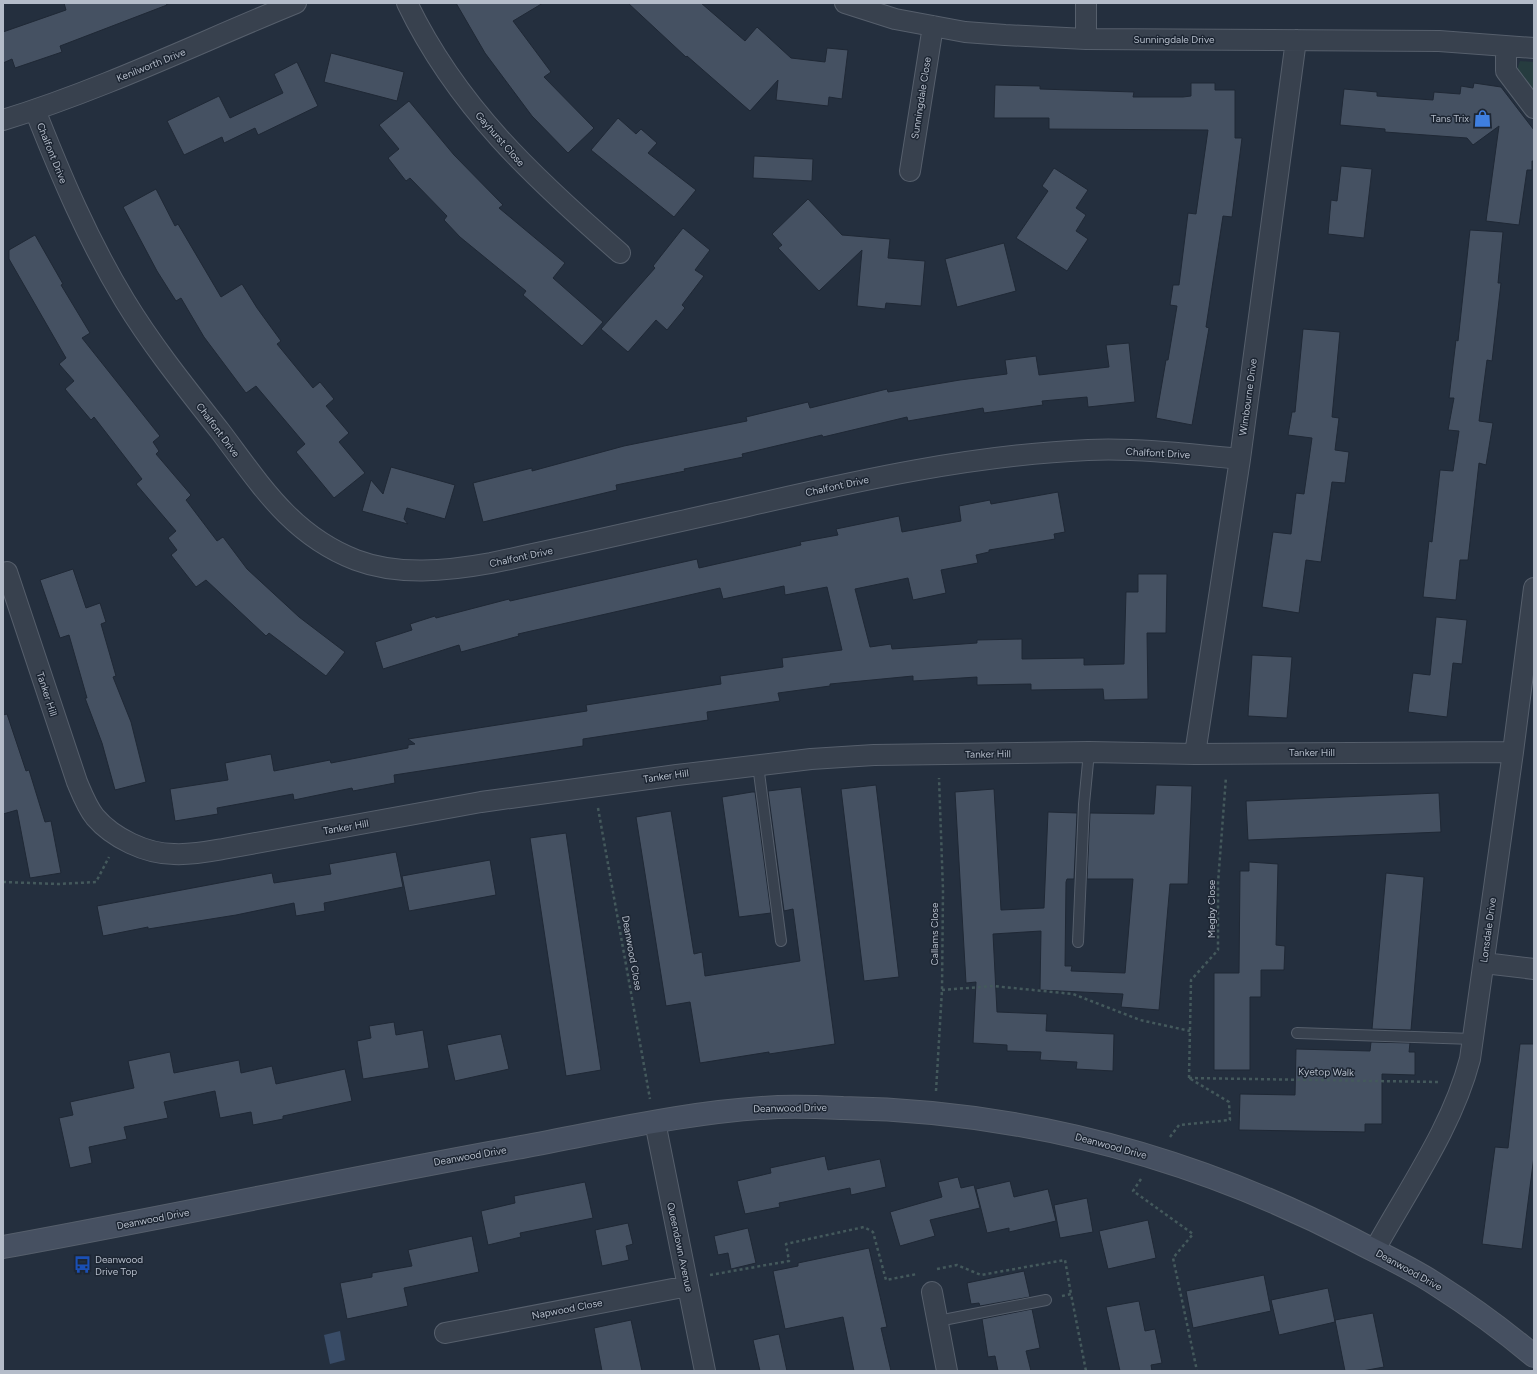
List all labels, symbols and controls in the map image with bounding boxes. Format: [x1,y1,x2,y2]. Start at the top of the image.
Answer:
street label: Sunningdale Drive [1134,33,1215,46]
street label: Kenilworth Drive [115,45,188,85]
street label: Sunningdale Close [908,55,934,140]
shop icon: Tans Trix [1472,108,1492,128]
street label: Gayhurst Close [473,109,528,170]
place label: Tans Trix [1431,112,1469,125]
street label: Chalfont Drive [34,121,70,186]
street label: Wimbourne Drive [1236,357,1260,436]
street label: Chalfont Drive [193,400,243,460]
street label: Chalfont Drive [1125,445,1191,461]
street label: Chalfont Drive [804,473,870,499]
street label: Chalfont Drive [488,544,554,570]
street label: Tanker Hill [34,670,60,718]
street label: Tanker Hill [1289,746,1335,759]
street label: Tanker Hill [965,747,1011,761]
street label: Tanker Hill [642,766,690,786]
street label: Tanker Hill [322,817,370,837]
street label: Megby Close [1205,879,1218,938]
street label: Lonsdale Drive [1477,896,1499,963]
street label: Callams Close [928,902,941,965]
street label: Deanwood Close [619,914,645,992]
street label: Kyetop Walk [1298,1065,1354,1079]
street label: Deanwood Drive [753,1101,828,1115]
street label: Deanwood Drive [1074,1130,1149,1162]
street label: Deanwood Drive [433,1143,508,1169]
street label: Queendown Avenue [664,1201,696,1293]
street label: Deanwood Drive [116,1205,191,1232]
street label: Deanwood Drive [1374,1246,1445,1294]
place label: Deanwood Drive Top [95,1253,143,1278]
bus stop icon: Deanwood Drive Top [72,1255,92,1275]
street label: Napwood Close [531,1296,604,1322]

